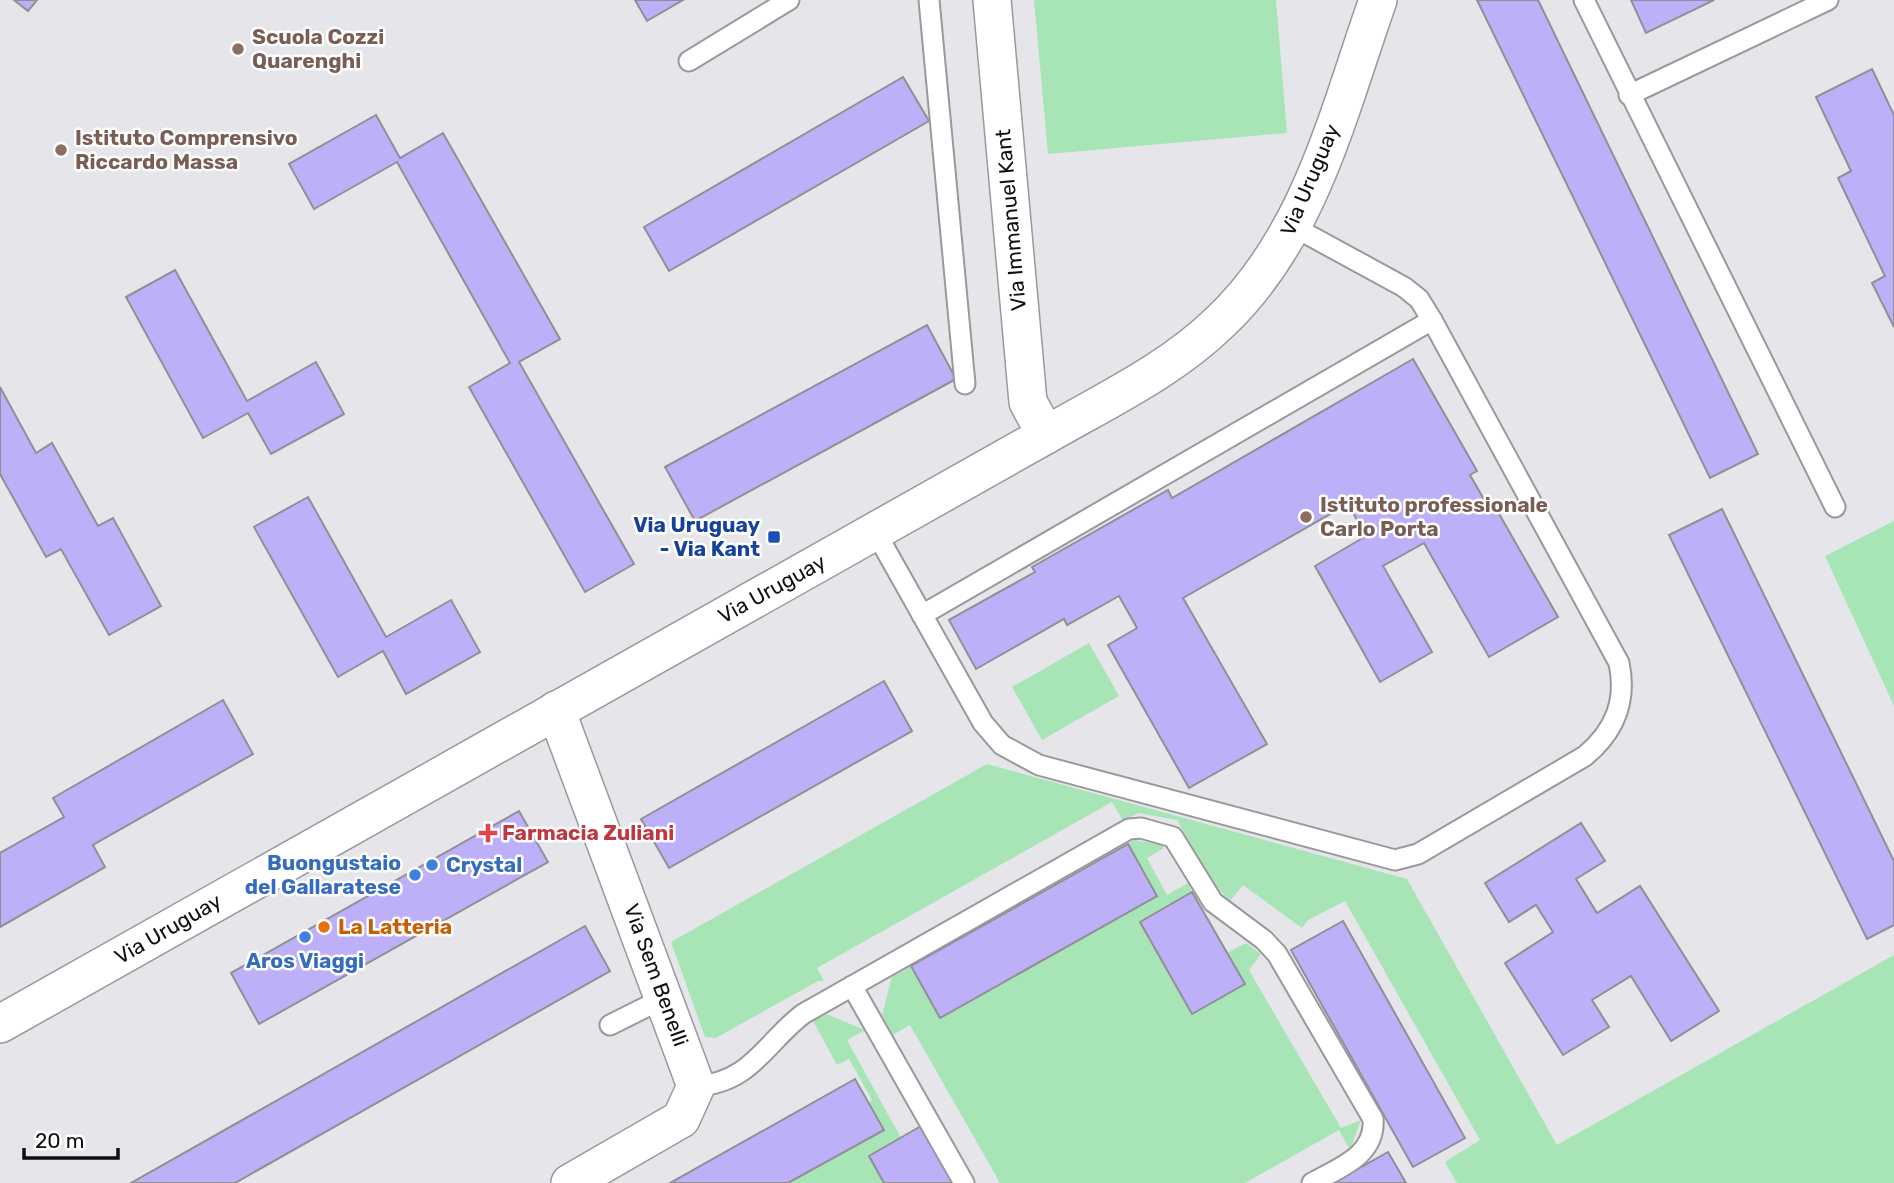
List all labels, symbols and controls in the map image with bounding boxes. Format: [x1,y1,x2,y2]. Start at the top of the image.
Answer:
place label: Scuola Cozzi Quarenghi [252,24,384,73]
marker: Scuola Cozzi Quarenghi [230,41,246,57]
street label: Via Uruguay [1275,120,1344,239]
place label: Istituto Comprensivo Riccardo Massa [75,125,298,174]
street label: Via Immanuel Kant [990,128,1031,312]
marker: Istituto Comprensivo Riccardo Massa [53,142,69,158]
place label: Istituto professionale Carlo Porta [1320,492,1548,541]
marker: Istituto professionale Carlo Porta [1298,509,1314,525]
place label: Via Uruguay - Via Kant [633,512,760,561]
marker: Via Uruguay - Via Kant [766,529,782,545]
street label: Via Uruguay [714,549,830,628]
place label: Farmacia Zuliani [502,820,674,845]
marker: Farmacia Zuliani [480,825,496,841]
place label: Buongustaio del Gallaratese [245,850,401,899]
place label: Crystal [446,852,522,877]
marker: Crystal [424,857,440,873]
marker: Buongustaio del Gallaratese [407,867,423,883]
street label: Via Uruguay [110,888,226,969]
street label: Via Sem Benelli [619,900,694,1049]
place label: La Latteria [338,914,452,939]
marker: La Latteria [316,919,332,935]
marker: Aros Viaggi [297,929,313,945]
place label: Aros Viaggi [246,948,364,973]
scale bar [24,1116,119,1160]
text: 20 m [35,1128,84,1153]

